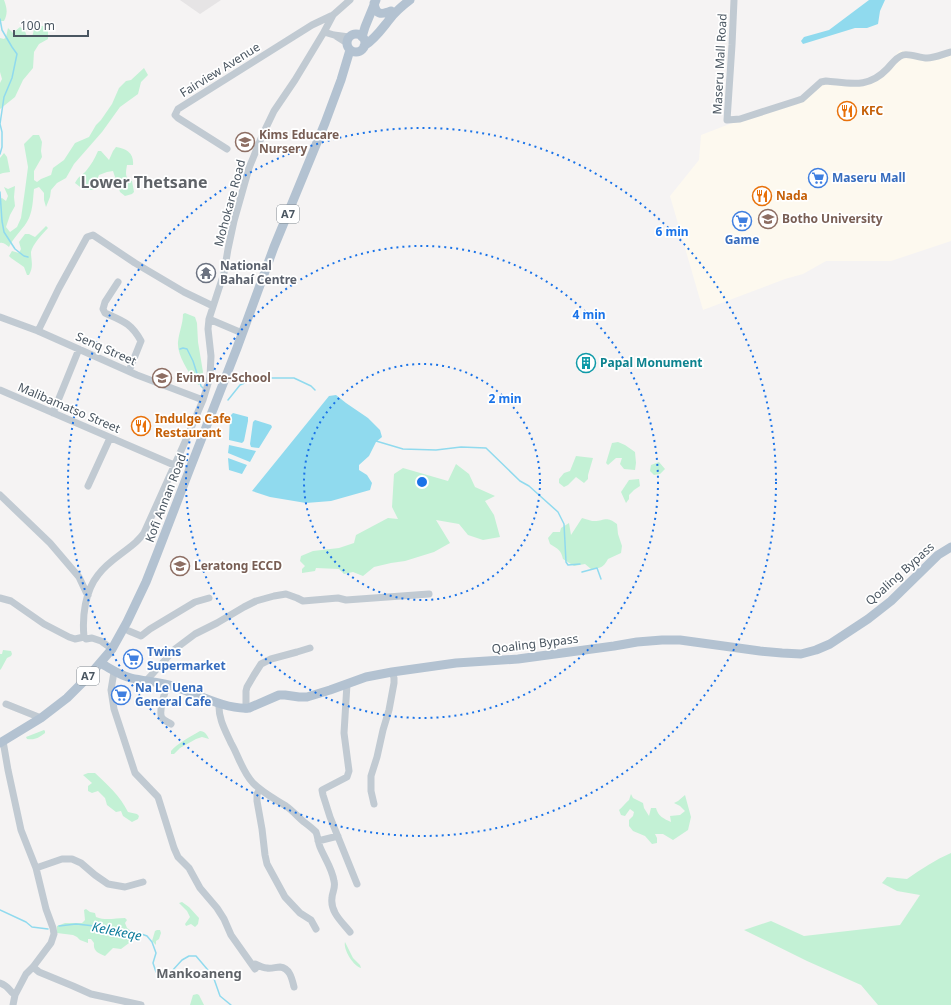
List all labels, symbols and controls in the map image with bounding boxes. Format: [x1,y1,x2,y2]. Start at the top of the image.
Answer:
scale bar [14,12,88,38]
street label: Maseru Mall Road [708,13,731,115]
text: 100 m [20,17,55,34]
street label: Fairview Avenue [176,38,263,101]
restaurant icon: KFC [836,100,858,122]
place label: KFC [861,102,884,119]
place label: Kims Educare Nursery [259,126,339,157]
school or university icon: Kims Educare Nursery [234,131,256,153]
street label: Mohokare Road [210,157,249,248]
supermarket icon: Maseru Mall [807,167,829,189]
place label: Maseru Mall [832,169,906,186]
district label: Lower Thetsane [81,171,207,193]
restaurant icon: Nada [751,185,773,207]
place label: Nada [776,187,808,204]
road number: A7 [277,205,299,223]
school or university icon: Botho University [757,208,779,230]
supermarket icon: Game [731,210,753,232]
place label: Botho University [782,210,883,227]
text: 6 min [655,223,689,240]
place label: Game [725,231,759,248]
place label: National Bahaí Centre [220,257,297,288]
temple icon: National Bahaí Centre [195,262,217,284]
text: 4 min [572,306,606,323]
street label: Senq Street [73,328,140,370]
building icon: Papal Monument [575,352,597,374]
place label: Papal Monument [600,354,702,371]
school or university icon: Evim Pre-School [151,367,173,389]
place label: Evim Pre-School [176,369,271,386]
street label: Malibamatso Street [15,378,124,437]
text: 2 min [488,390,522,407]
place label: Indulge Cafe Restaurant [155,410,231,441]
restaurant icon: Indulge Cafe Restaurant [130,415,152,437]
street label: Kofi Annan Road [141,451,190,545]
centre of rings [415,475,429,489]
street label: Qoaling Bypass [862,538,938,609]
school or university icon: Leratong ECCD [169,555,191,577]
place label: Leratong ECCD [194,557,282,574]
street label: Qoaling Bypass [491,630,579,657]
place label: Twins Supermarket [147,643,226,674]
supermarket icon: Twins Supermarket [122,648,144,670]
road number: A7 [77,667,99,685]
place label: Na Le Uena General Cafe [135,679,212,710]
supermarket icon: Na Le Uena General Cafe [110,684,132,706]
water label: Kelekeqe [91,917,144,945]
district label: Mankoaneng [156,964,242,982]

